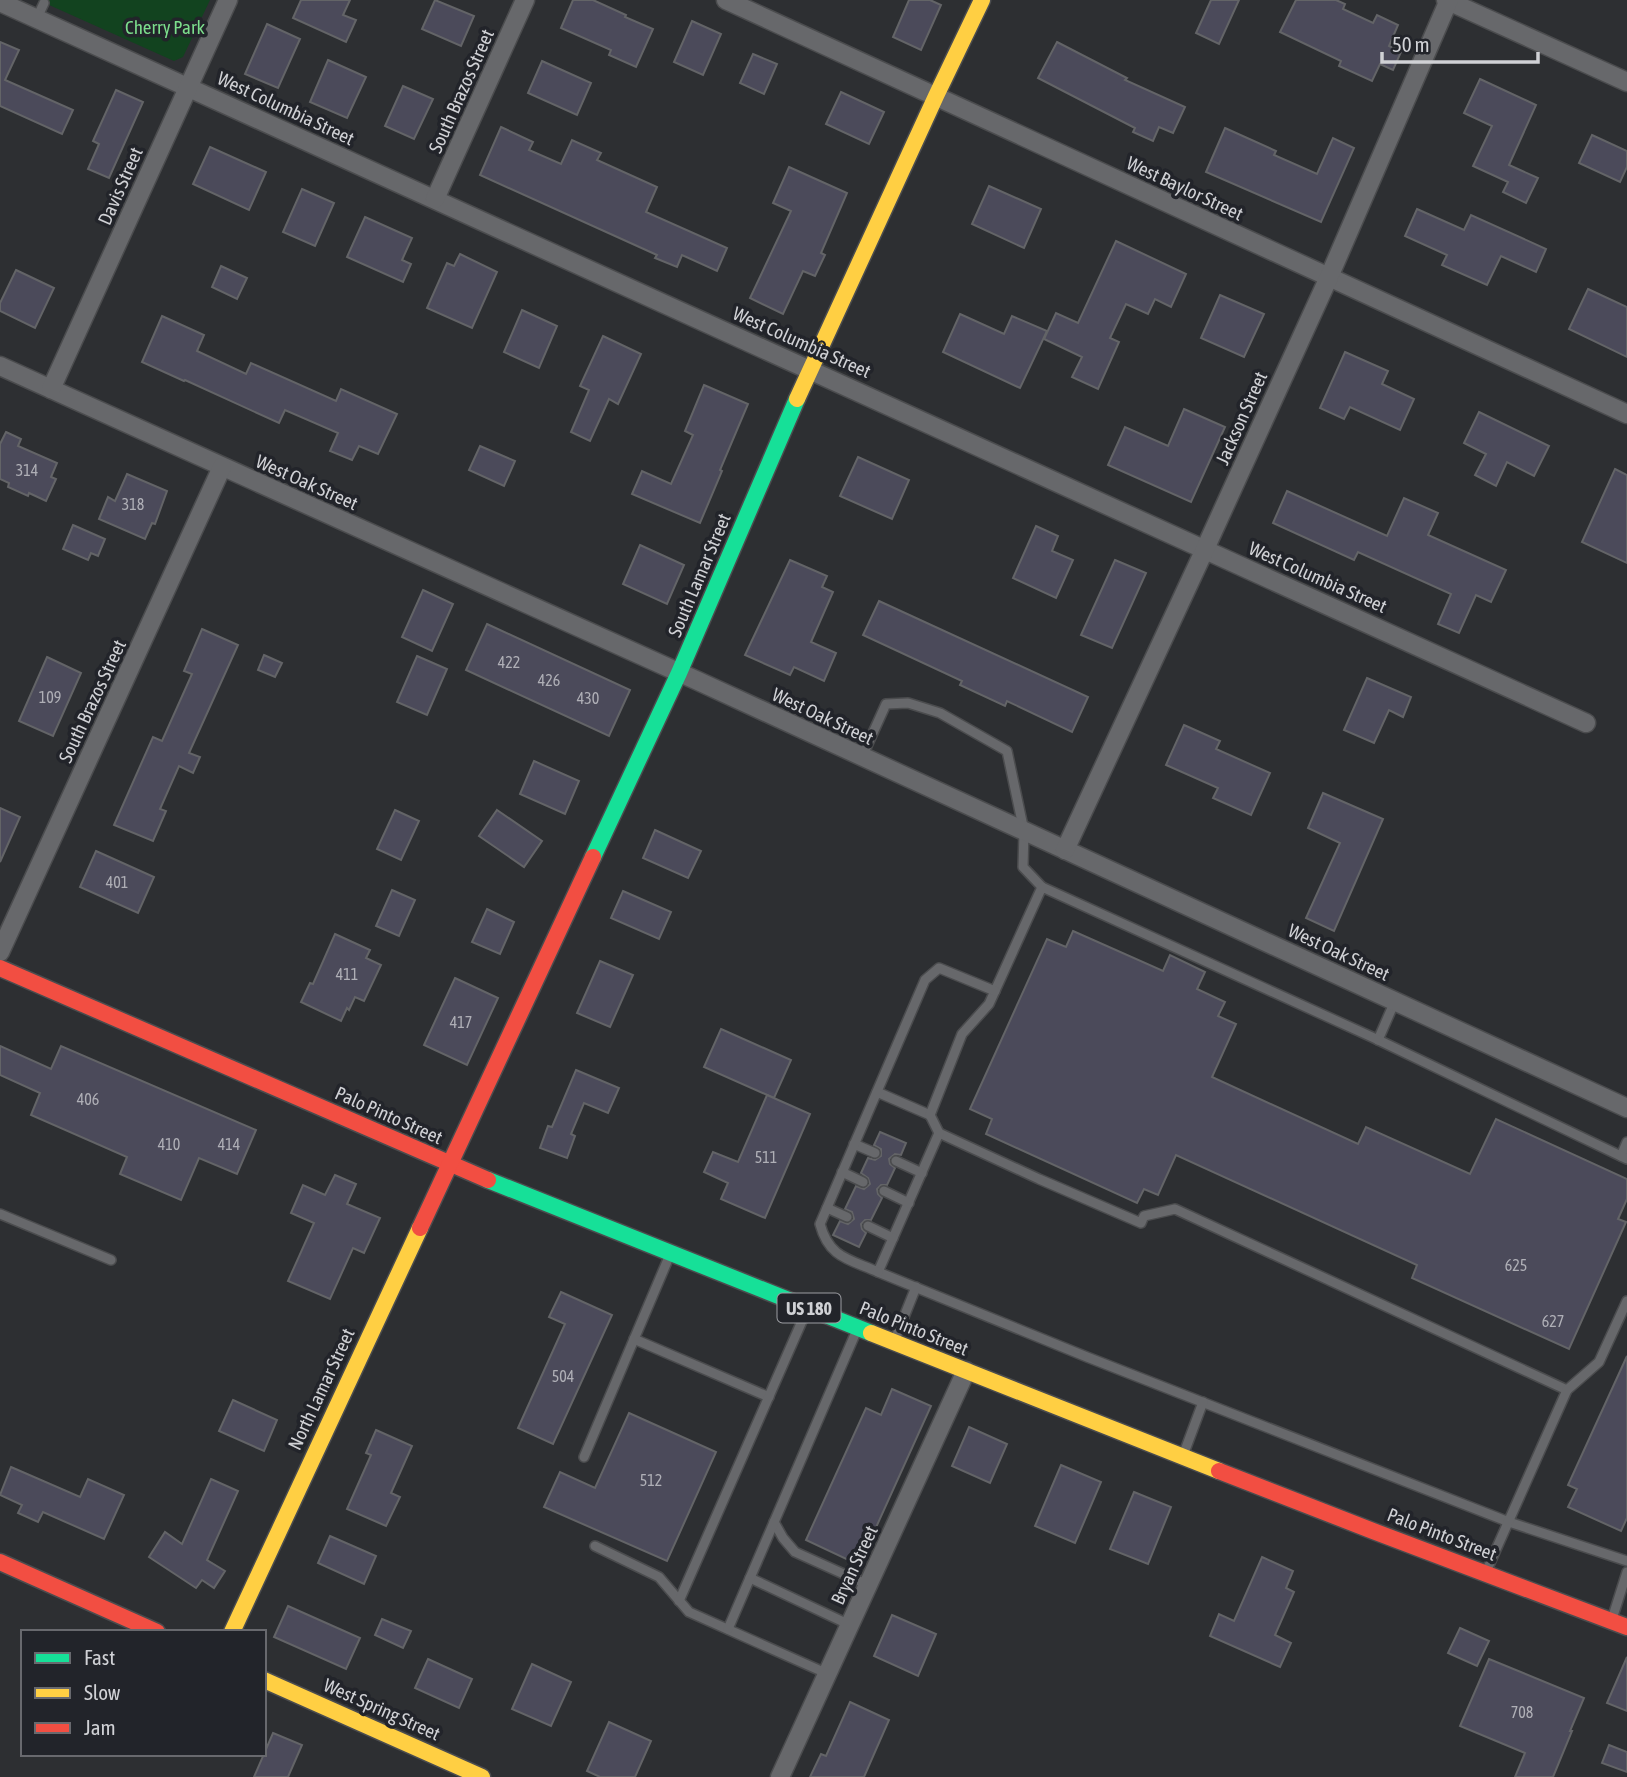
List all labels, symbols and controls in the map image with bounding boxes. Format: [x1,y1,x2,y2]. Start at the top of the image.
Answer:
park label: Cherry Park [125,16,206,38]
scale bar [1382,21,1538,65]
street label: South Brazos Street [424,26,498,156]
text: 50 m [1392,32,1430,56]
street label: West Columbia Street [214,67,358,149]
street label: Davis Street [93,144,147,228]
street label: West Baylor Street [1123,151,1247,225]
street label: West Columbia Street [730,302,874,382]
street label: Jackson Street [1211,368,1271,468]
street label: West Oak Street [253,450,361,514]
house number: 314 [16,461,38,479]
house number: 318 [122,495,144,513]
street label: South Lamar Street [663,510,735,640]
street label: West Columbia Street [1246,537,1390,617]
street label: South Brazos Street [54,636,130,766]
house number: 422 [498,653,520,671]
house number: 426 [538,671,560,689]
street label: West Oak Street [769,683,877,749]
house number: 109 [39,688,61,706]
house number: 430 [577,689,599,707]
house number: 401 [106,873,128,891]
street label: West Oak Street [1285,919,1393,985]
house number: 411 [336,965,358,983]
house number: 417 [450,1013,472,1031]
street label: Palo Pinto Street [332,1082,446,1148]
house number: 406 [77,1090,99,1108]
house number: 410 [158,1135,180,1153]
house number: 414 [218,1135,240,1153]
house number: 511 [755,1148,777,1166]
house number: 625 [1505,1256,1527,1274]
road number: US 180 [778,1294,840,1322]
street label: Palo Pinto Street [856,1296,972,1360]
house number: 627 [1542,1312,1564,1330]
street label: North Lamar Street [283,1325,359,1453]
house number: 504 [552,1367,574,1385]
house number: 512 [640,1471,662,1489]
street label: Palo Pinto Street [1384,1503,1500,1565]
street label: Bryan Street [826,1522,882,1608]
legend [21,1630,266,1756]
text: Fast [84,1645,115,1669]
street label: West Spring Street [320,1673,444,1745]
text: Slow [84,1680,121,1704]
house number: 708 [1511,1703,1533,1721]
text: Jam [84,1715,116,1739]

